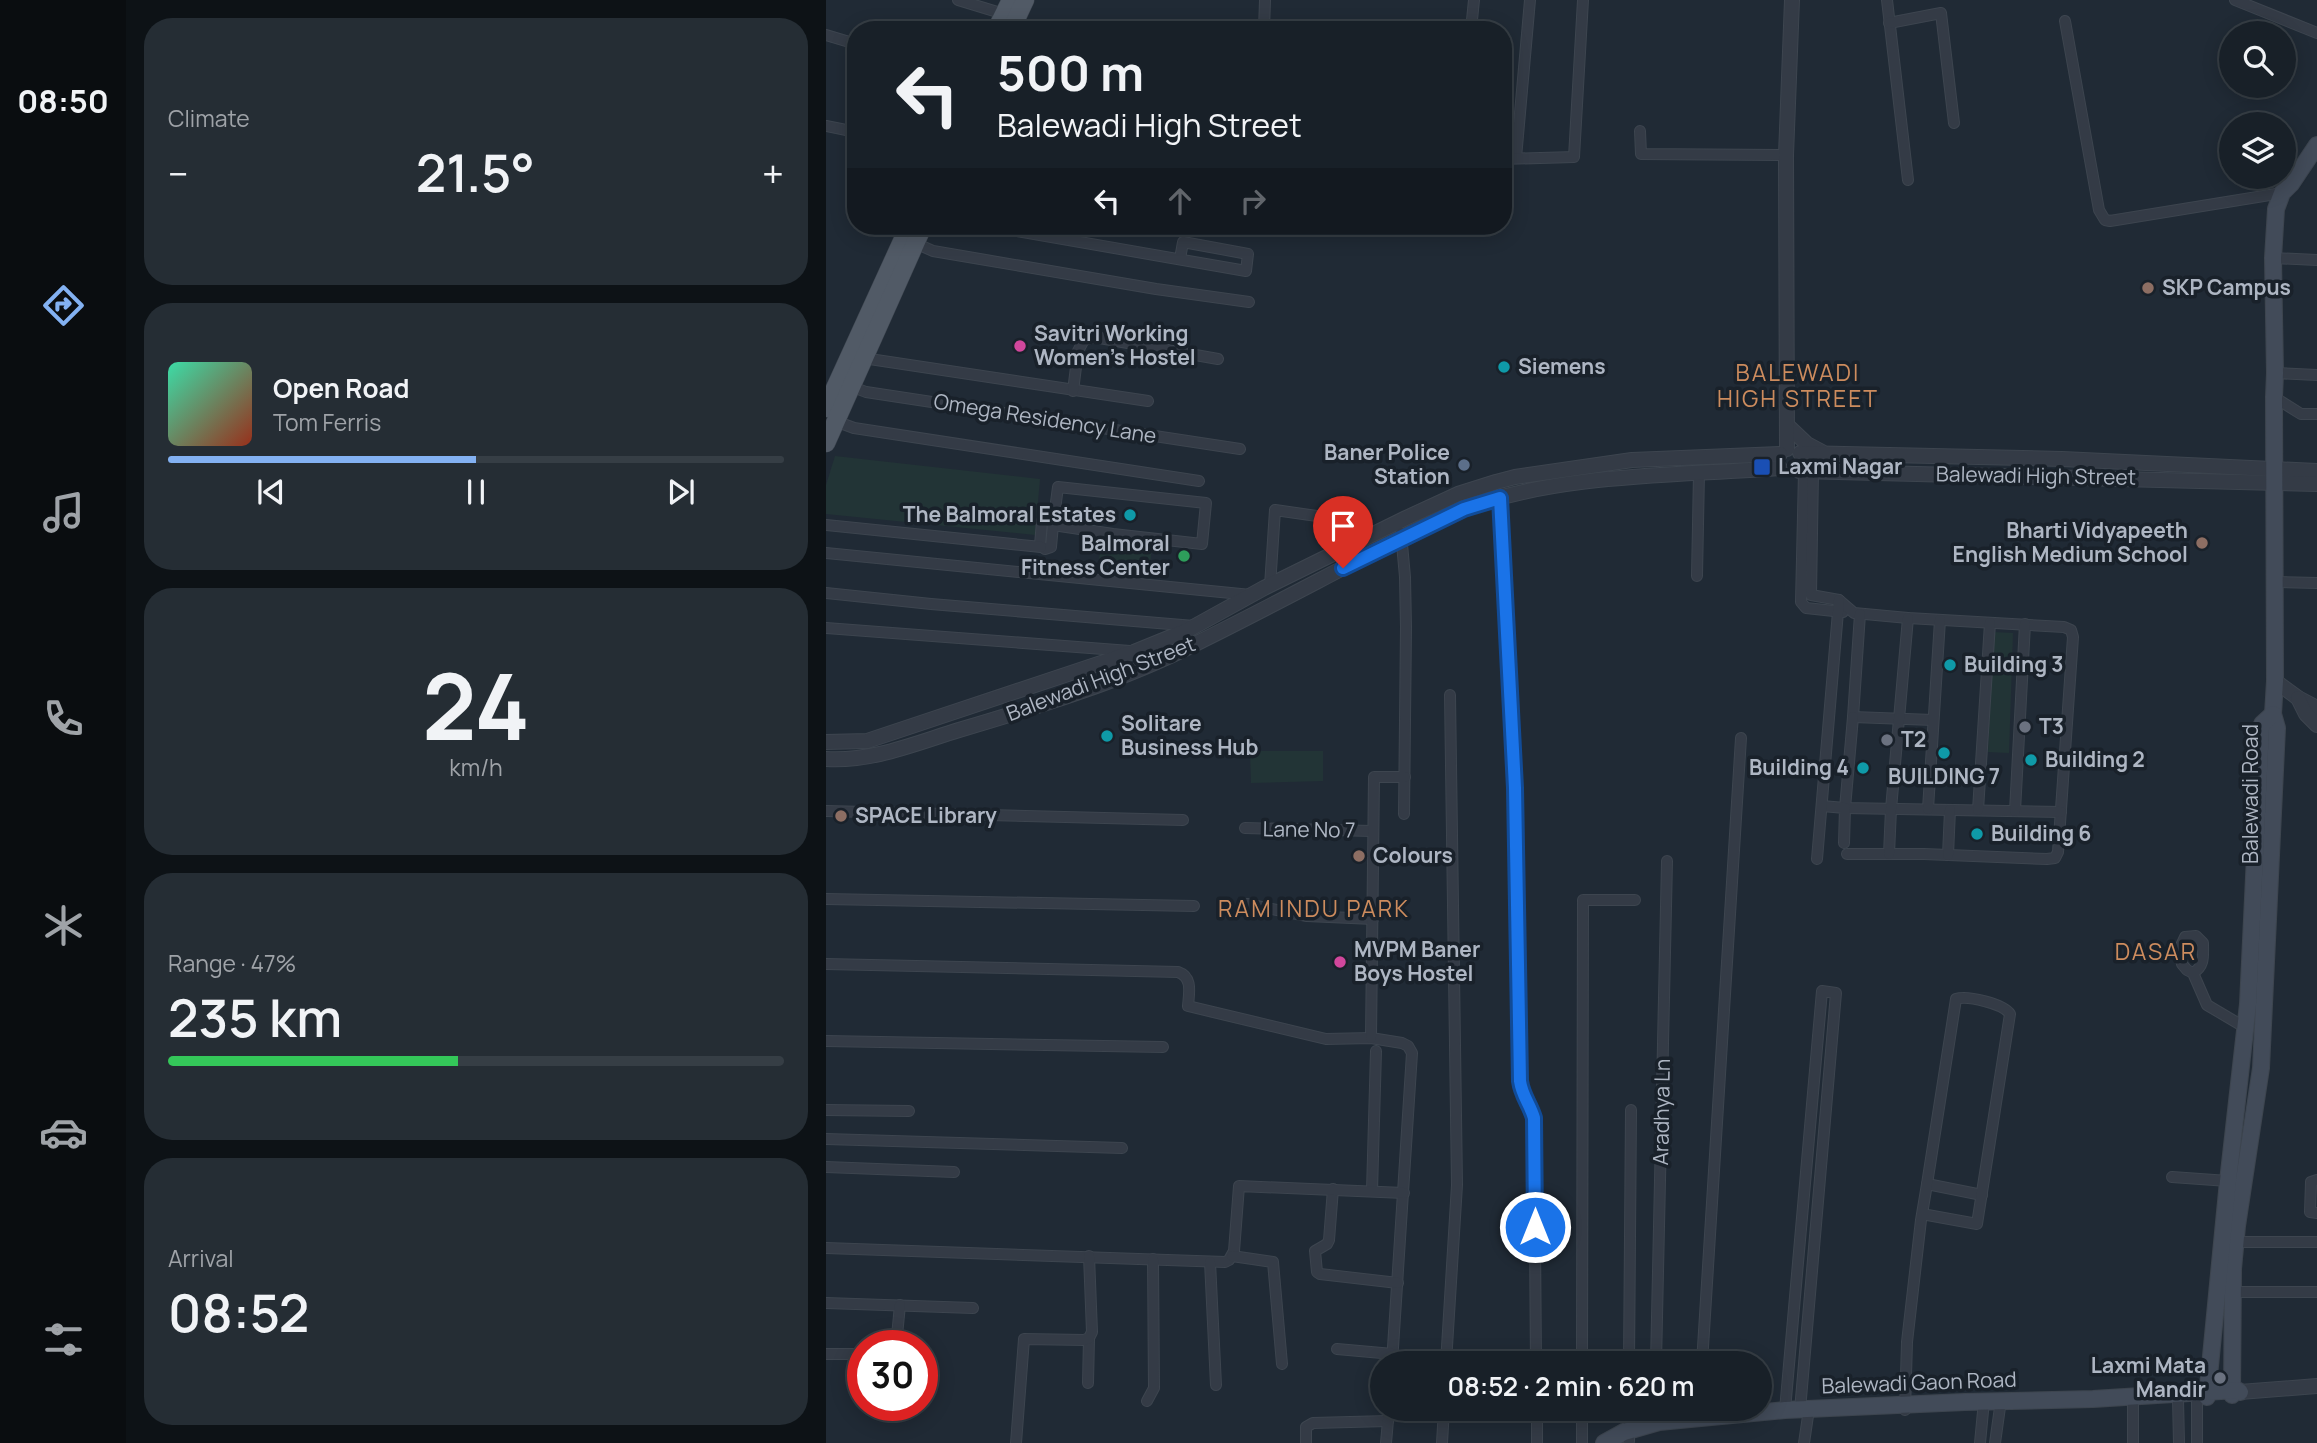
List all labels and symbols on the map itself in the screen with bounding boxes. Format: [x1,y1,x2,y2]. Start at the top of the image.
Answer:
place label: SKP Campus [2162,273,2291,301]
marker: SKP Campus [2140,280,2156,296]
place label: Savitri Working Women's Hostel [1034,319,1196,371]
marker: Savitri Working Women's Hostel [1012,338,1028,354]
place label: Siemens [1518,352,1606,380]
district label: BALEWADI HIGH STREET [1717,356,1879,414]
marker: Siemens [1496,359,1512,375]
street label: Omega Residency Lane [932,387,1159,449]
place label: Baner Police Station [1324,438,1450,490]
place label: Laxmi Nagar [1778,452,1903,480]
marker: Baner Police Station [1456,457,1472,473]
marker: Laxmi Nagar [1752,457,1772,477]
street label: Balewadi High Street [1936,459,2136,491]
pin [1313,496,1373,568]
place label: The Balmoral Estates [903,500,1116,528]
marker: The Balmoral Estates [1122,507,1138,523]
place label: Bharti Vidyapeeth English Medium School [1953,516,2188,568]
place label: Balmoral Fitness Center [1021,529,1170,581]
marker: Bharti Vidyapeeth English Medium School [2194,535,2210,551]
marker: Balmoral Fitness Center [1176,548,1192,564]
street label: Balewadi High Street [1002,629,1199,727]
place label: Building 3 [1964,650,2064,678]
marker: Building 3 [1942,657,1958,673]
place label: Solitare Business Hub [1121,709,1258,761]
place label: T3 [2039,712,2064,740]
marker: T3 [2017,719,2033,735]
street label: Balewadi Road [2236,724,2264,864]
place label: T2 [1901,725,1926,753]
marker: Solitare Business Hub [1099,728,1115,744]
marker: T2 [1879,732,1895,748]
marker: BUILDING 7 [1936,745,1952,761]
place label: Building 2 [2045,745,2145,773]
marker: Building 2 [2023,752,2039,768]
place label: Building 4 [1749,753,1849,781]
marker: Building 4 [1855,760,1871,776]
place label: BUILDING 7 [1888,762,2000,790]
place label: SPACE Library [855,801,997,829]
marker: SPACE Library [833,808,849,824]
street label: Lane No 7 [1262,814,1356,844]
place label: Building 6 [1991,819,2091,847]
marker: Building 6 [1969,826,1985,842]
place label: Colours [1373,841,1453,869]
marker: Colours [1351,848,1367,864]
district label: RAM INDU PARK [1218,892,1410,924]
place label: MVPM Baner Boys Hostel [1354,935,1480,987]
district label: DASAR [2115,935,2197,967]
marker: MVPM Baner Boys Hostel [1332,954,1348,970]
street label: Aradhya Ln [1646,1058,1676,1166]
position arrow [1498,1190,1572,1264]
speed limit sign: 30 [847,1330,938,1421]
place label: Laxmi Mata Mandir [2091,1351,2206,1403]
street label: Balewadi Gaon Road [1821,1365,2017,1399]
marker: Laxmi Mata Mandir [2212,1370,2228,1386]

